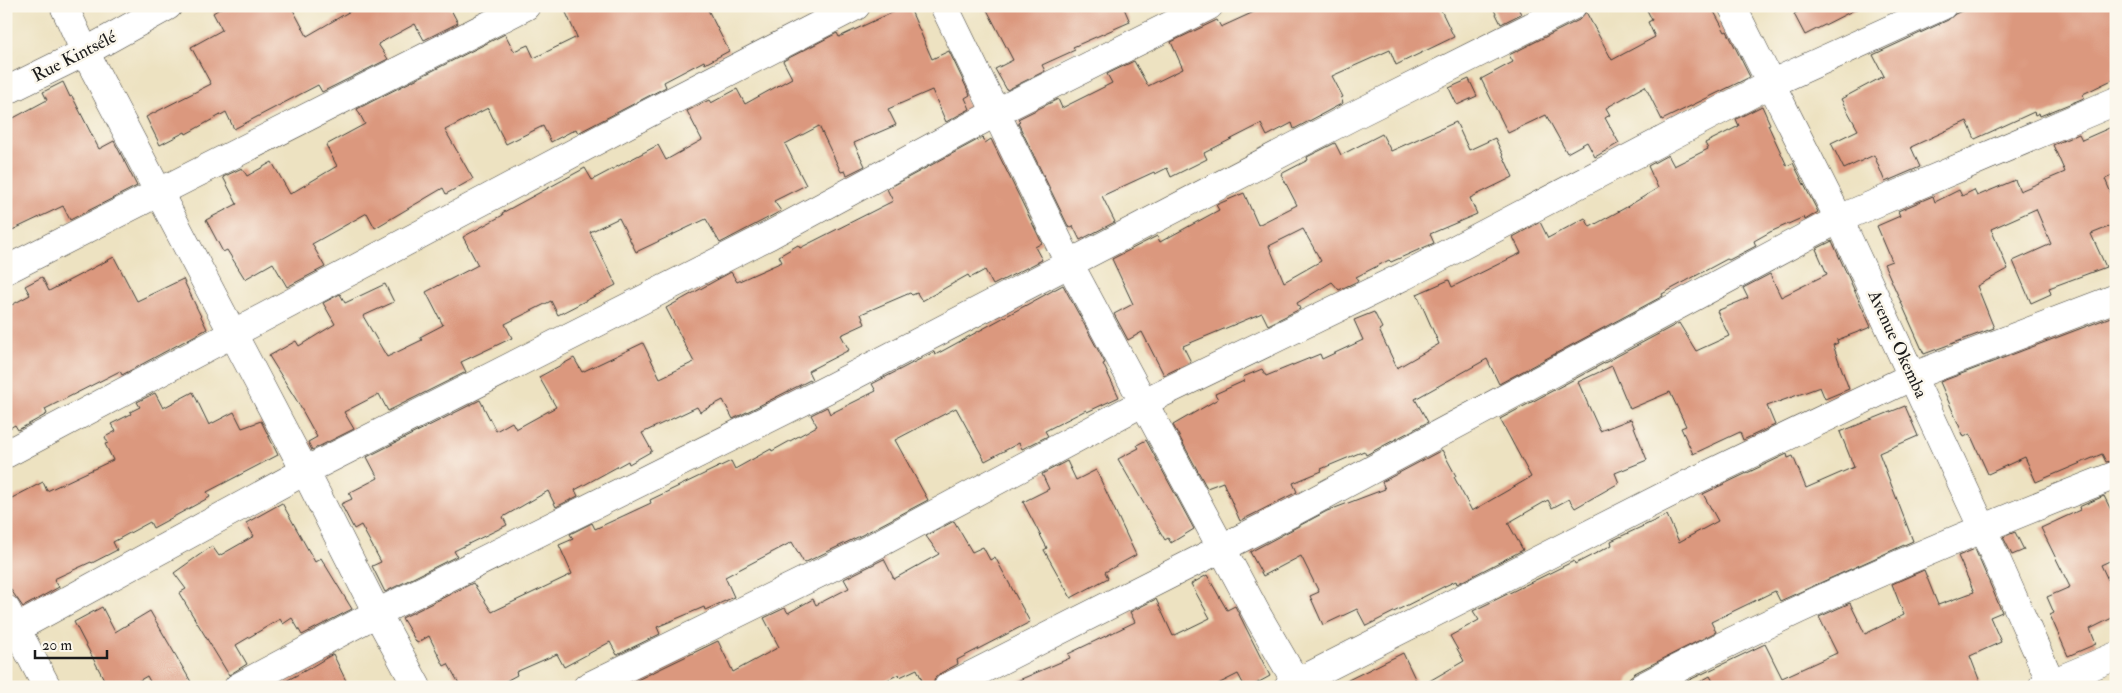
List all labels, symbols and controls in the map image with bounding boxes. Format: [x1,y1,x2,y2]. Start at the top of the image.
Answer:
street label: Rue Kintsélé [28,25,121,87]
street label: Avenue Okemba [1862,286,1933,402]
scale bar [35,628,108,660]
text: 20 m [42,636,72,655]

